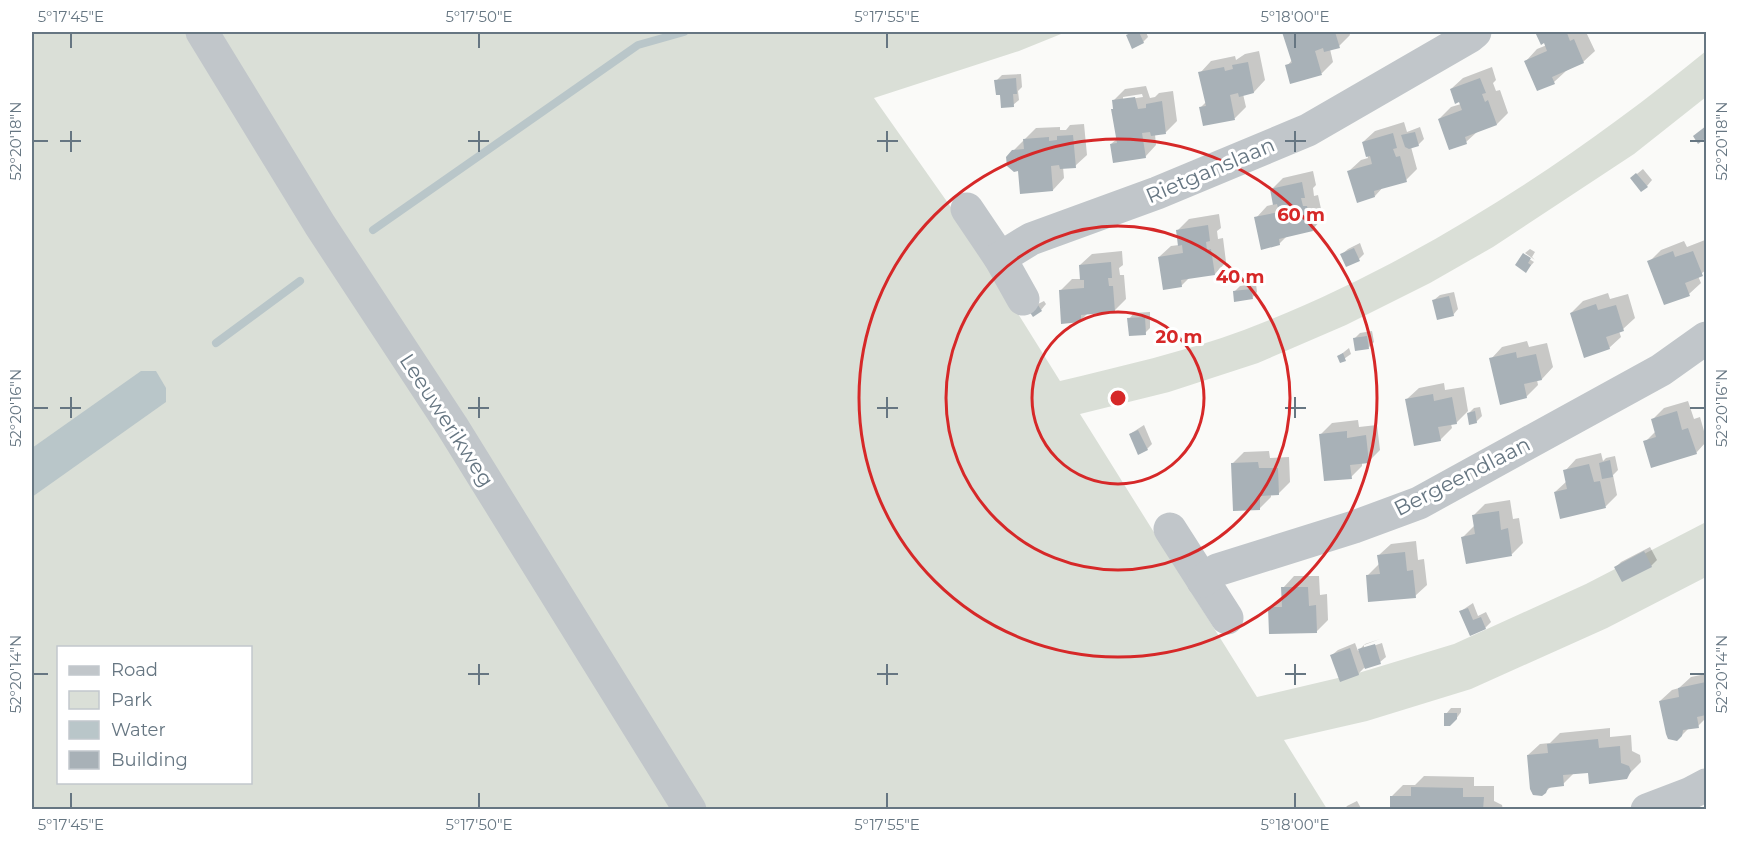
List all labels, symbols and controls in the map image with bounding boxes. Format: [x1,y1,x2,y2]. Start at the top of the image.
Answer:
text: 5°17'45"E [38,7,104,26]
text: 5°17'50"E [445,7,513,26]
text: 5°17'55"E [854,7,920,26]
text: 5°18'00"E [1261,7,1329,26]
text: 52°20'18"N [6,102,25,180]
text: 52°20'18"N [1712,102,1731,180]
street label: Rietganslaan [1142,132,1278,208]
text: 60 m [1277,204,1325,226]
text: 40 m [1216,266,1264,288]
text: 20 m [1156,326,1202,348]
street label: Leeuwerikweg [395,349,499,491]
text: 52°20'16"N [6,369,25,447]
text: 52°20'16"N [1712,369,1731,447]
centre of rings [1108,388,1128,408]
street label: Bergeendlaan [1390,431,1534,521]
text: 52°20'14"N [6,635,25,713]
text: 52°20'14"N [1712,635,1731,713]
legend [57,646,252,784]
text: Road [111,659,158,681]
text: Park [111,689,152,711]
text: Water [111,719,166,741]
text: Building [111,749,188,771]
text: 5°17'45"E [38,815,104,834]
text: 5°17'50"E [445,815,513,834]
text: 5°17'55"E [854,815,920,834]
text: 5°18'00"E [1261,815,1329,834]

